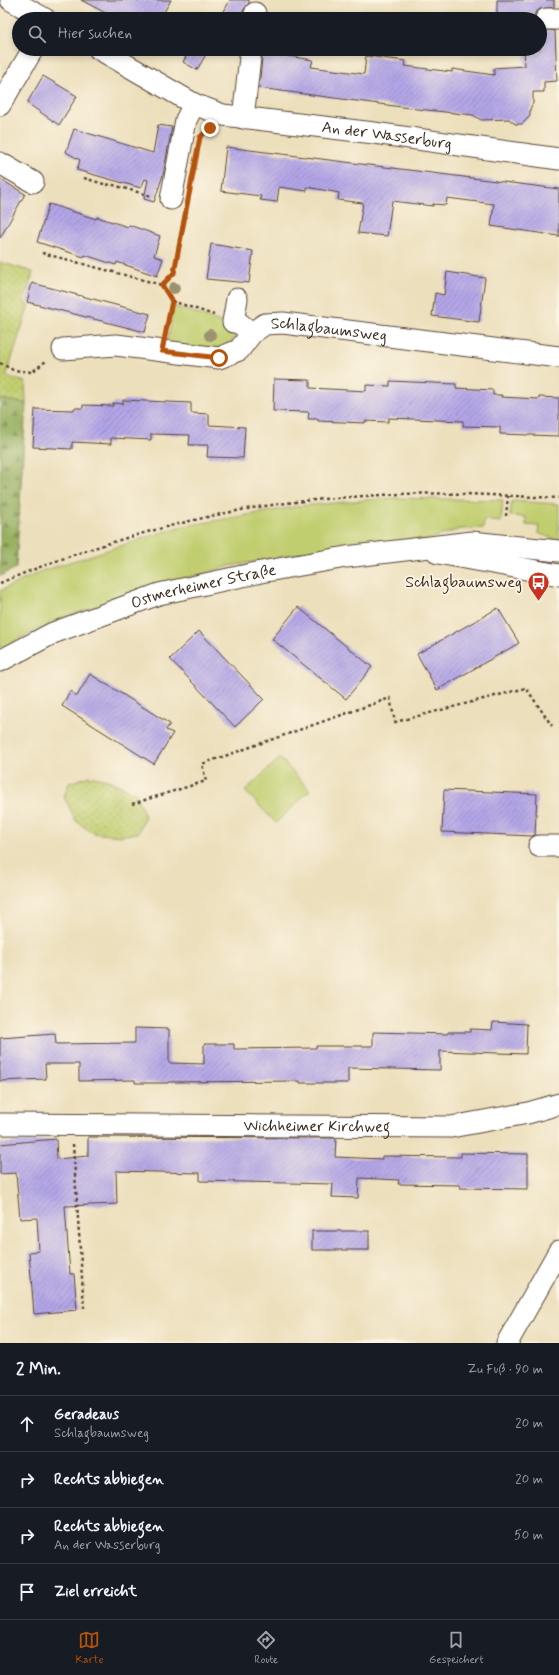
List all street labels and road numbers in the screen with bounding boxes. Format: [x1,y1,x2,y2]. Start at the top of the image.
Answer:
street label: An der Wasserburg [321,116,453,154]
street label: Schlagbaumsweg [270,312,388,346]
street label: Ostmerheimer Straße [128,559,278,614]
street label: Wichheimer Kirchweg [244,1115,390,1138]

